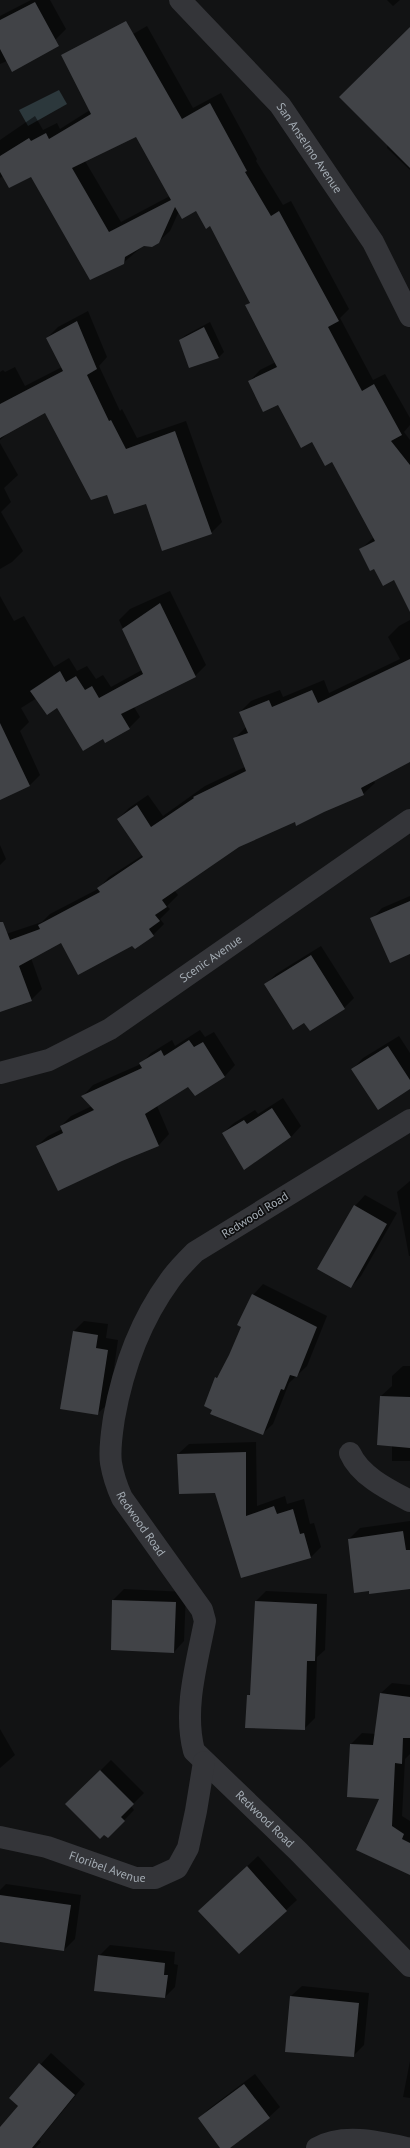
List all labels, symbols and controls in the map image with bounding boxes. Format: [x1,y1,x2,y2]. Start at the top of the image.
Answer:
street label: San Anselmo Avenue [273,99,346,196]
street label: Scenic Avenue [176,931,245,985]
street label: Redwood Road [219,1188,291,1241]
street label: Redwood Road [113,1489,169,1559]
street label: Redwood Road [233,1787,298,1850]
street label: Floribel Avenue [67,1847,146,1885]

